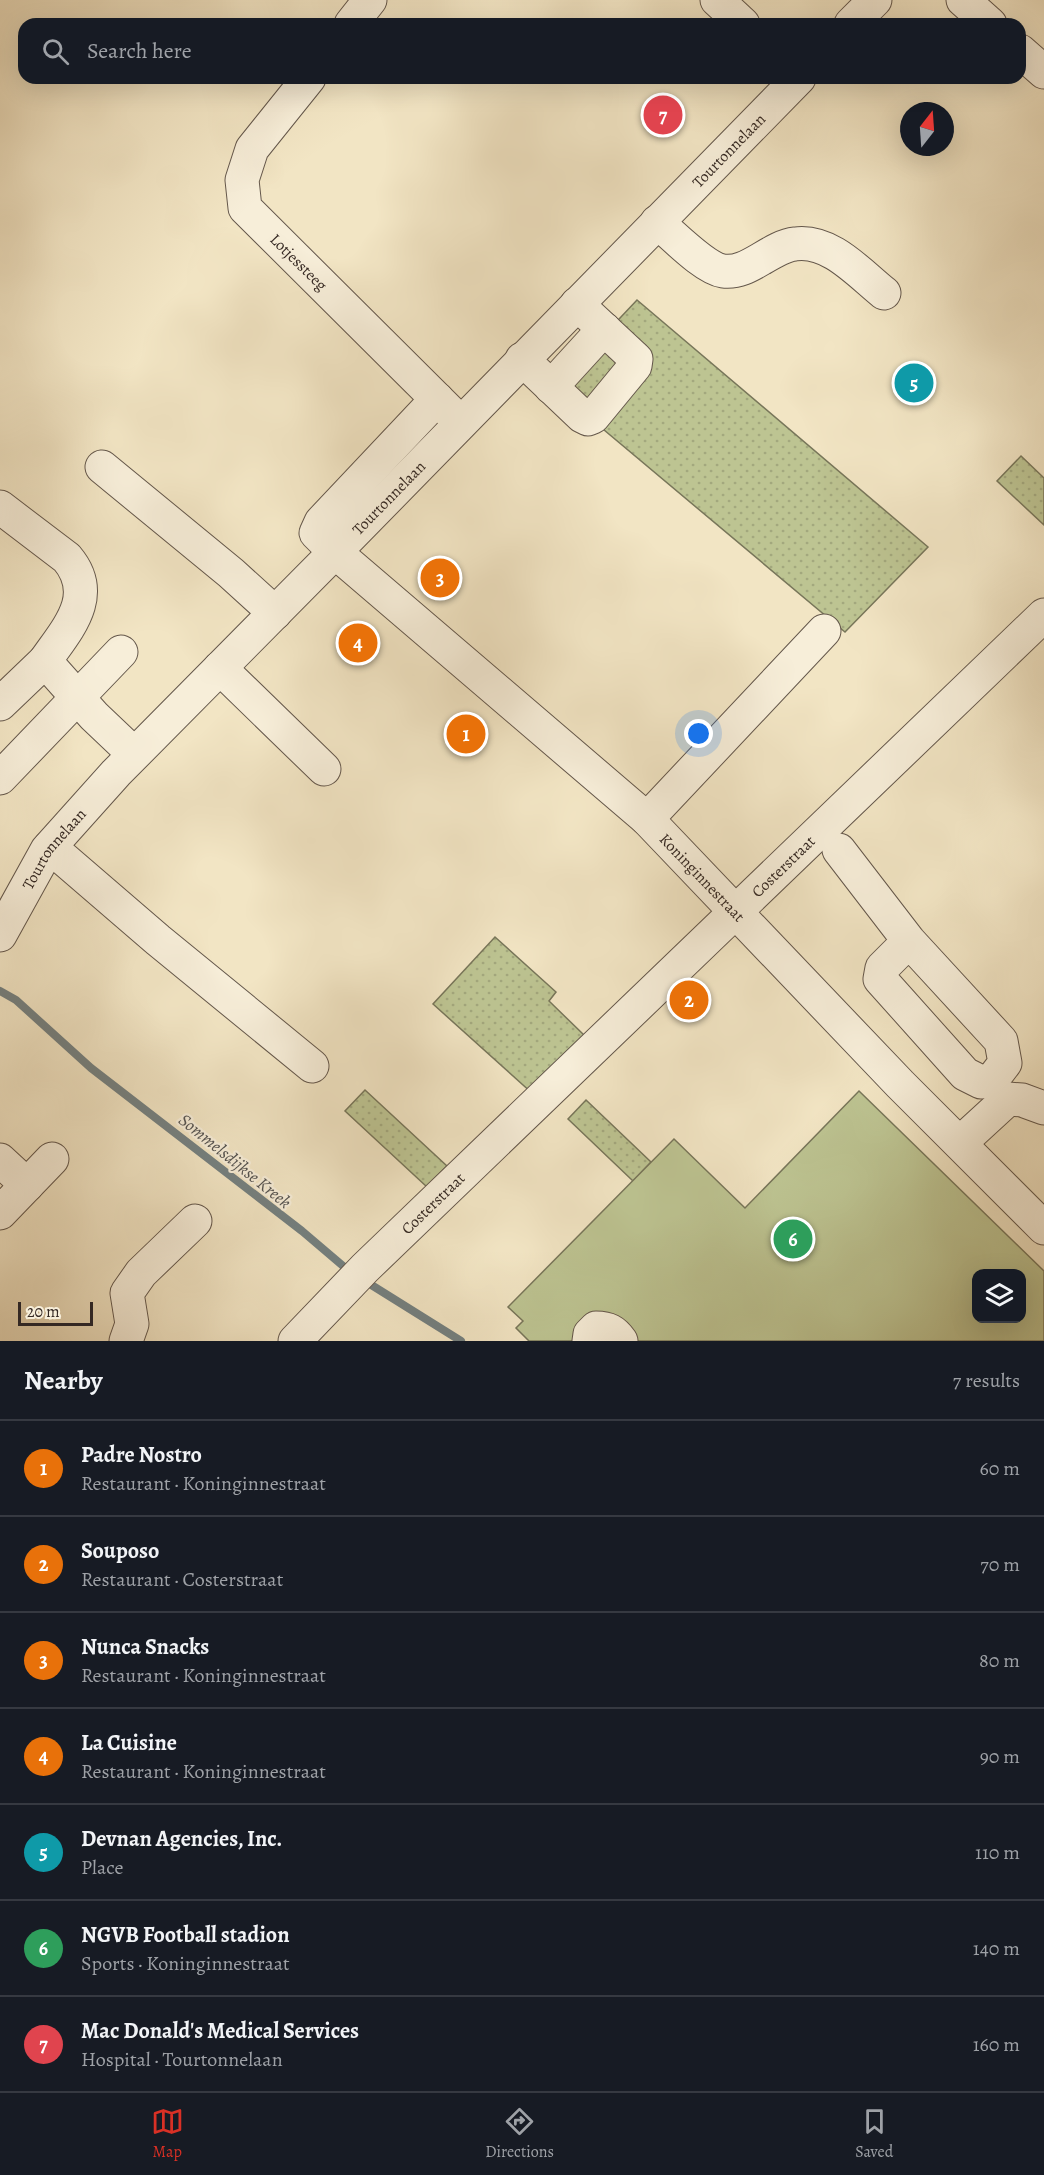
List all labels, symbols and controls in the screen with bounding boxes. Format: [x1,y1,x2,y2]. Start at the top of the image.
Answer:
search box [18,18,1026,84]
icon: search [39,35,72,68]
text: Search here [87,36,192,66]
pin: 7 [644,92,682,138]
north arrow [900,102,954,156]
street label: Tourtonnelaan [688,109,771,193]
street label: Lotjessteeg [265,229,332,296]
pin: 5 [894,360,934,406]
street label: Tourtonnelaan [348,456,431,540]
pin: 3 [420,556,460,600]
pin: 4 [338,620,378,666]
pin: 1 [446,712,486,756]
your location [684,719,713,748]
street label: Tourtonnelaan [17,804,91,894]
street label: Koninginnestraat [654,829,749,927]
street label: Costerstraat [747,831,820,903]
pin: 2 [670,978,708,1022]
water label: Sommelsdijkse Kreek [174,1108,296,1214]
street label: Costerstraat [397,1168,470,1240]
pin: 6 [774,1216,812,1262]
map controls [972,1269,1026,1323]
button: layers [972,1269,1026,1323]
scale bar [18,1299,93,1326]
text: 20 m [27,1301,60,1323]
text: Nearby [24,1363,103,1398]
text: 7 results [953,1367,1020,1394]
text: Padre Nostro [81,1440,202,1470]
text: 1 [40,1455,47,1482]
text: 60 m [980,1455,1020,1482]
text: Restaurant · Koninginnestraat [81,1470,326,1497]
text: Souposo [81,1536,159,1566]
text: 2 [39,1551,48,1578]
text: 70 m [980,1551,1020,1578]
text: Restaurant · Costerstraat [81,1566,283,1593]
text: Nunca Snacks [81,1632,209,1662]
text: 3 [39,1647,48,1674]
text: 80 m [979,1647,1020,1674]
text: Restaurant · Koninginnestraat [81,1662,326,1689]
text: La Cuisine [81,1728,177,1758]
text: 4 [39,1743,48,1770]
text: 90 m [980,1743,1020,1770]
text: Restaurant · Koninginnestraat [81,1758,326,1785]
text: Devnan Agencies, Inc. [81,1824,282,1854]
text: 5 [39,1839,48,1866]
text: 110 m [975,1839,1020,1866]
text: Place [81,1854,123,1881]
text: NGVB Football stadion [81,1920,290,1950]
text: 6 [39,1935,48,1962]
text: 140 m [973,1935,1020,1962]
text: Sports · Koninginnestraat [81,1950,290,1977]
text: Mac Donald's Medical Services [81,2016,359,2046]
text: 7 [39,2031,48,2058]
text: 160 m [973,2031,1020,2058]
text: Hospital · Tourtonnelaan [81,2046,283,2073]
tab: Map [151,2105,184,2163]
tab: Directions [485,2105,554,2163]
tab: Saved [855,2105,893,2163]

